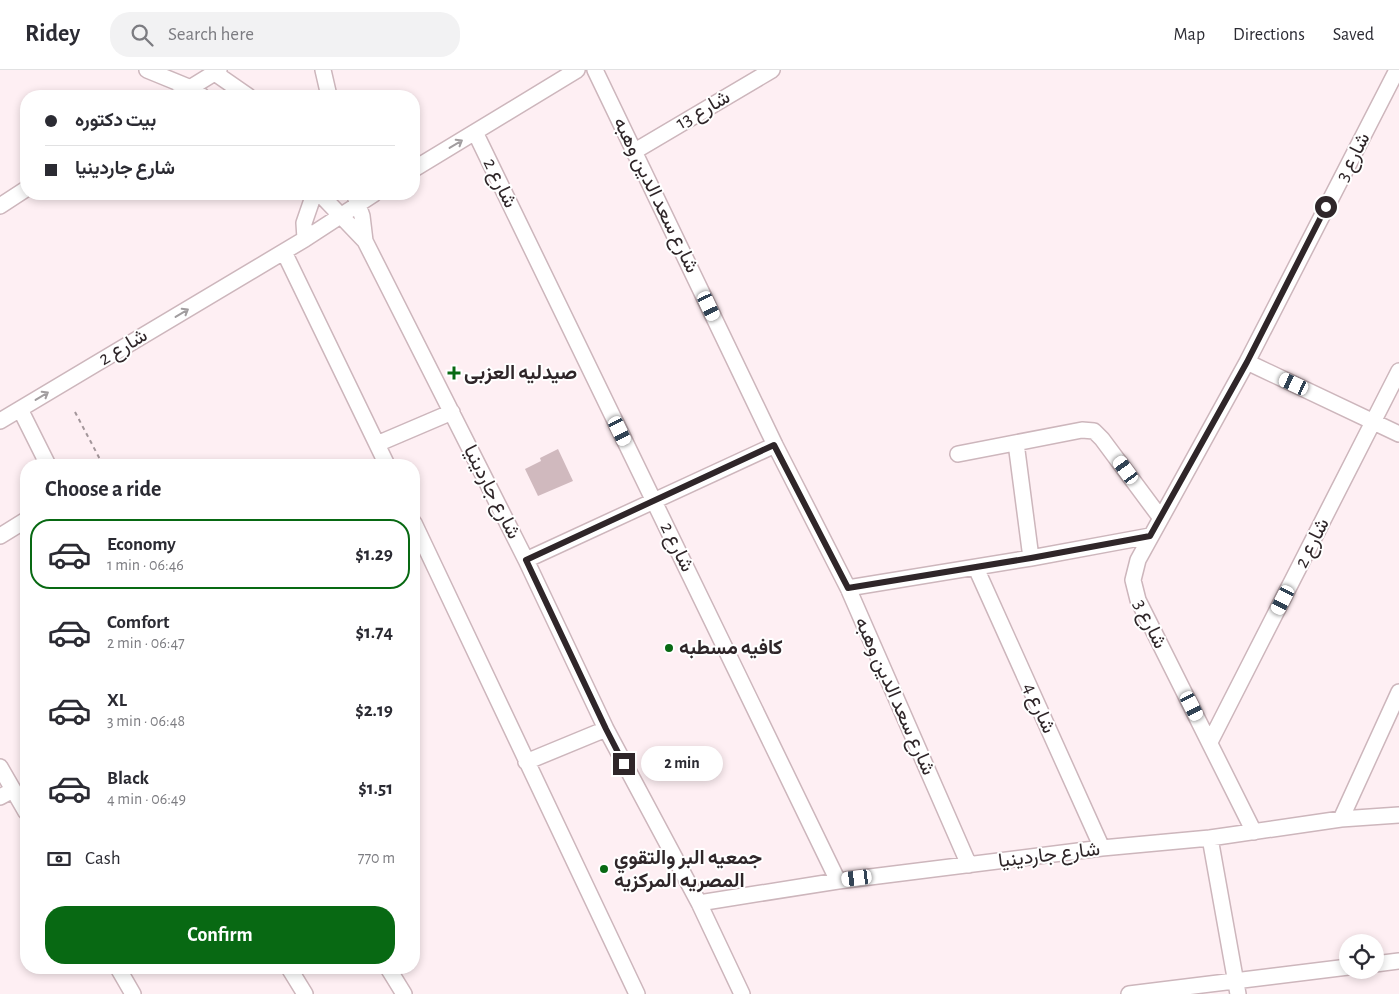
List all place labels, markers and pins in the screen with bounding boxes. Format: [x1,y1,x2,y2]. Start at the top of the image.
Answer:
place label: صيدليه العزبى [464,363,577,385]
marker: صيدليه العزبى [448,367,460,379]
place label: كافيه مسطبه [679,638,783,659]
marker: كافيه مسطبه [663,642,675,654]
place label: جمعيه البر والتقوي المصريه المركزيه [614,848,762,893]
marker: جمعيه البر والتقوي المصريه المركزيه [598,863,610,875]

